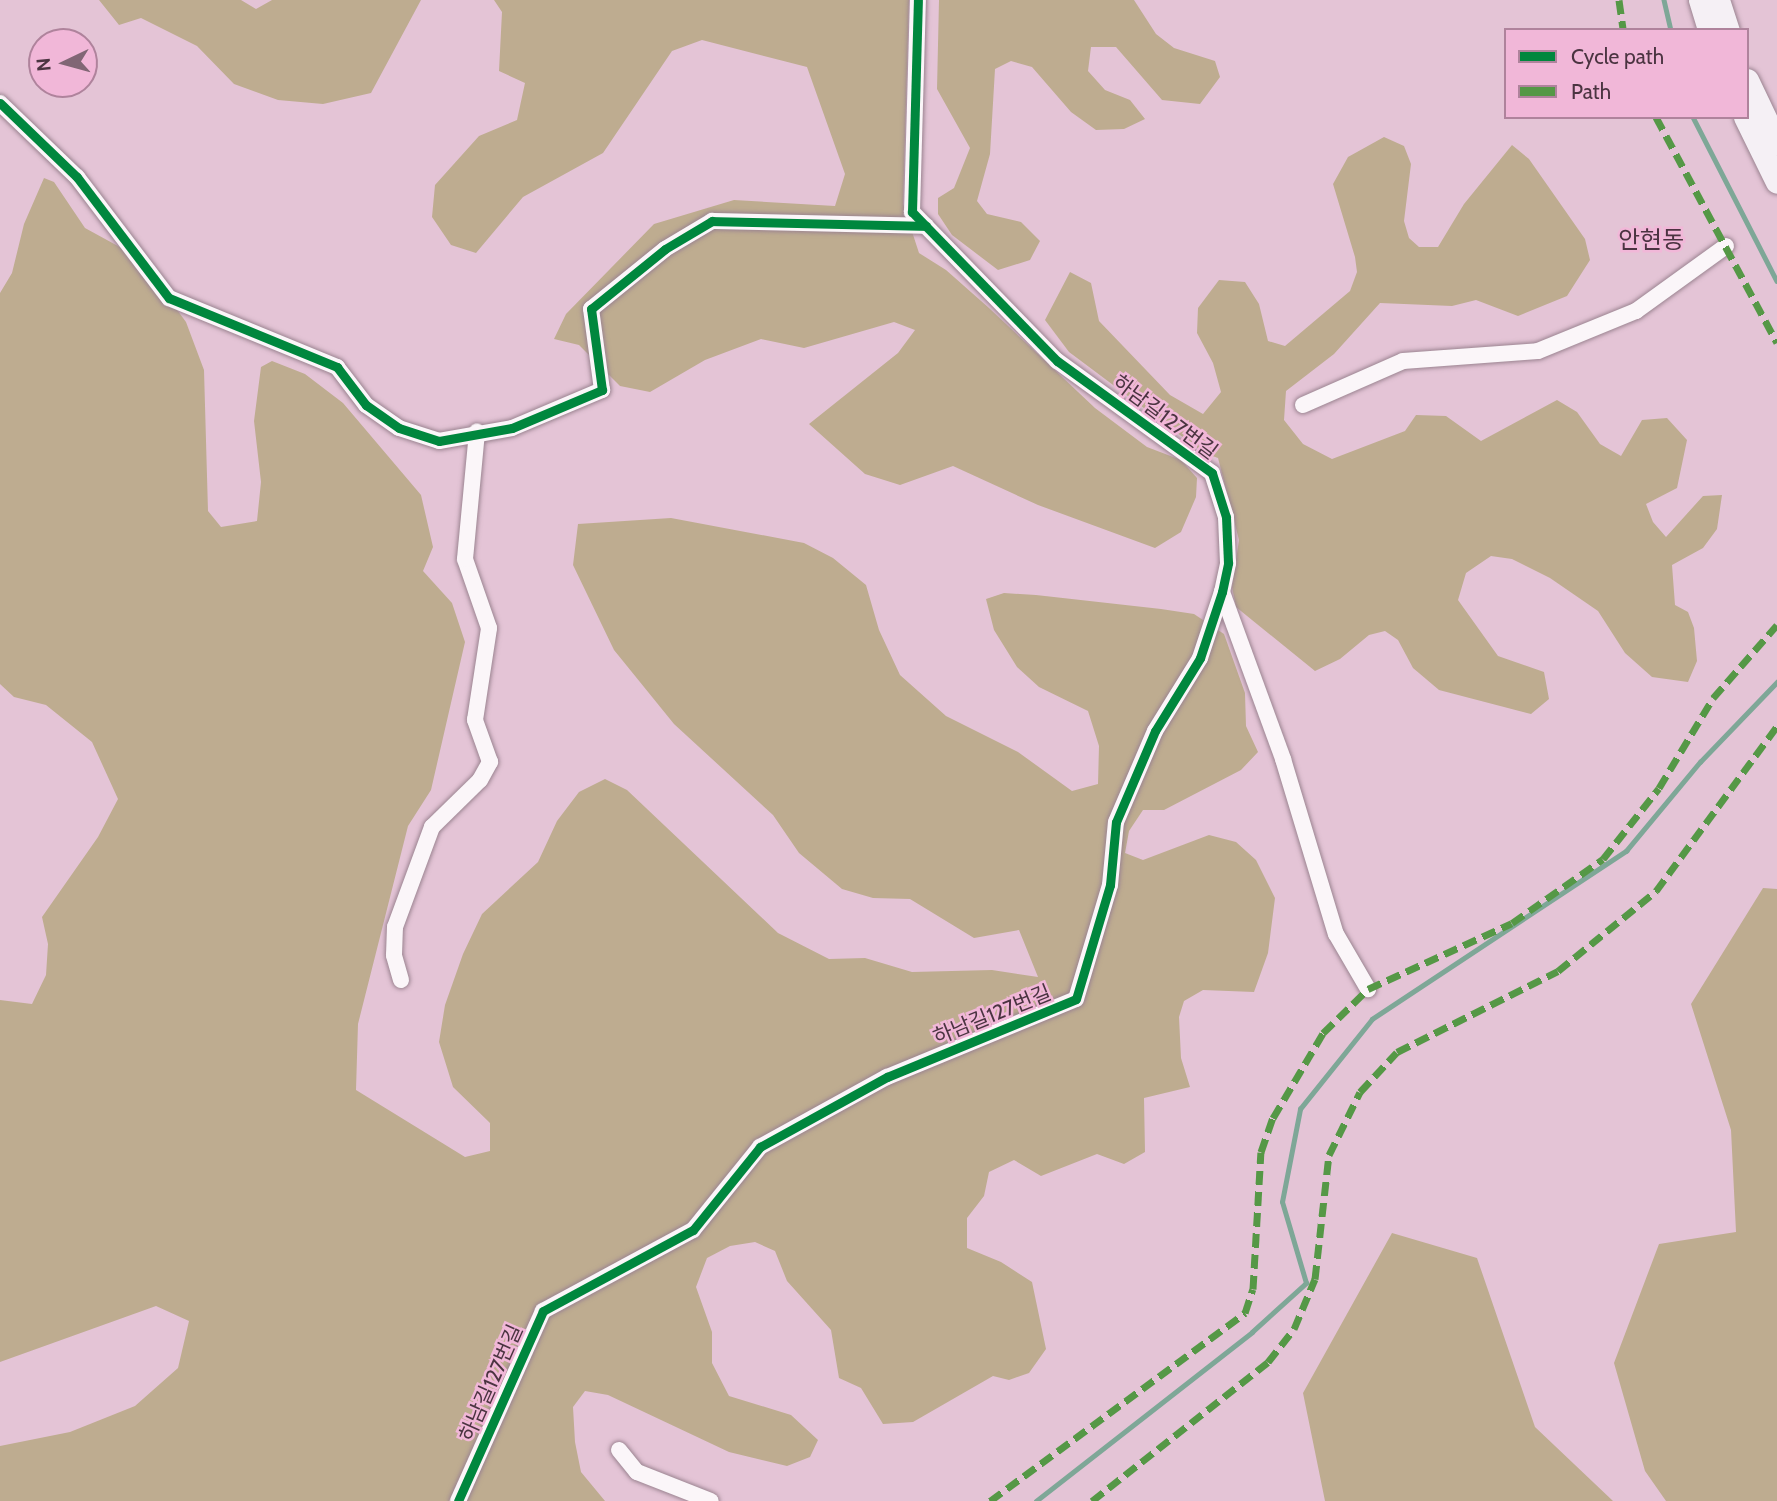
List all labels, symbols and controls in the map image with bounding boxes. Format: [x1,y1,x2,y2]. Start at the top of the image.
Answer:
north arrow [28,28,98,98]
legend [1504,28,1749,119]
text: Cycle path [1571,44,1664,69]
text: N [32,57,56,72]
text: Path [1571,79,1611,104]
district label: 안현동 [1618,226,1684,254]
street label: 하남길127번길 [1107,369,1223,465]
street label: 하남길127번길 [929,980,1055,1050]
street label: 하남길127번길 [454,1321,528,1445]

